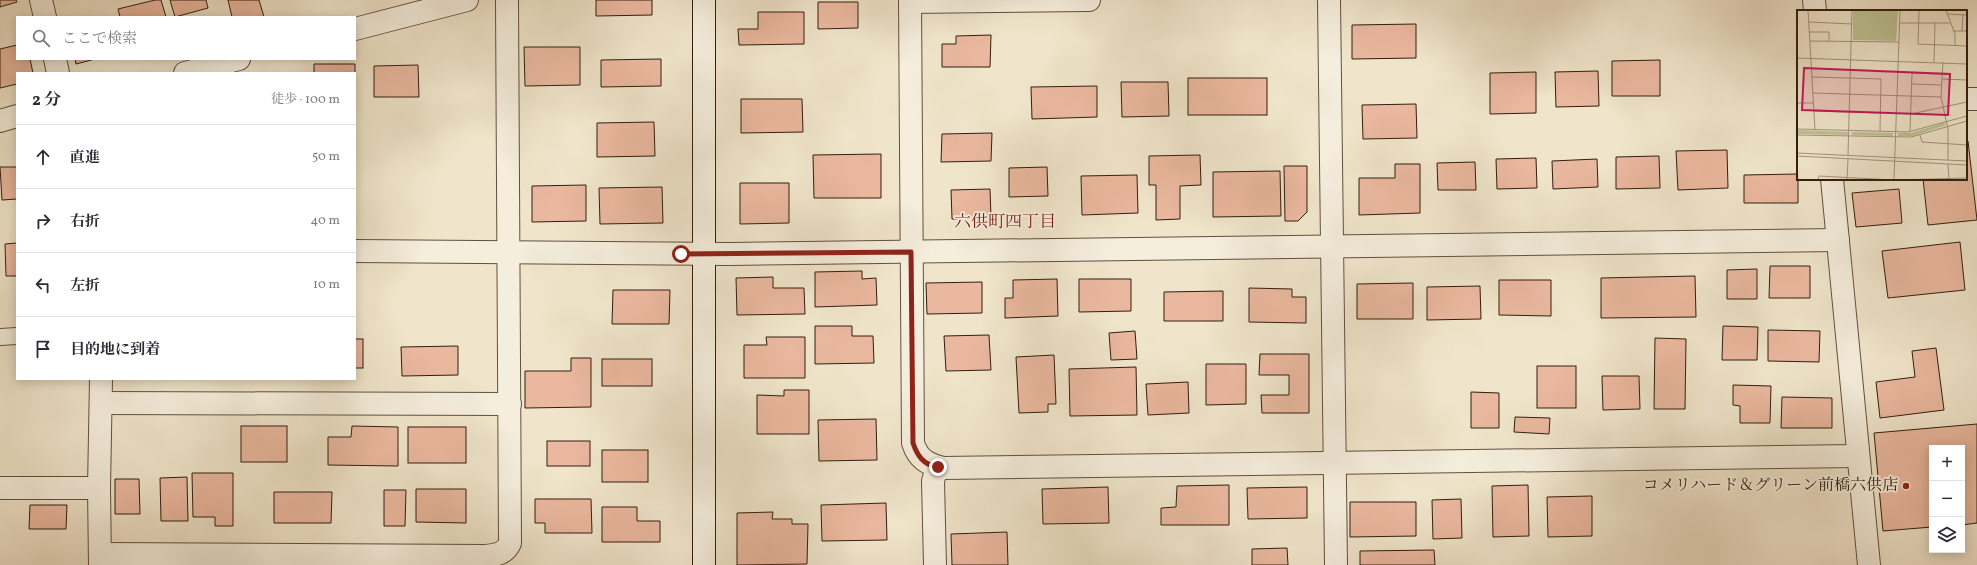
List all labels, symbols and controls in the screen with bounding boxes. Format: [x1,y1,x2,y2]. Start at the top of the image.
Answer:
inset map [1797,10,1967,180]
search box [16,16,356,60]
icon: search [30,27,52,49]
text: ここで検索 [62,29,137,50]
text: 2 分 [32,89,61,112]
text: 徒歩 · 100 m [271,91,340,109]
icon: ahead [32,146,54,168]
text: 直進 [70,148,100,169]
text: 50 m [312,148,340,166]
icon: right [32,210,54,232]
district label: 六供町四丁目 [954,211,1056,234]
text: 右折 [70,212,100,233]
text: 40 m [311,212,340,230]
route start [672,245,690,263]
icon: left [32,274,54,296]
text: 左折 [70,276,100,297]
text: 10 m [313,276,340,294]
icon: arrive [32,338,54,360]
text: 目的地に到着 [70,340,160,361]
map controls [1929,445,1965,553]
button: + [1929,445,1965,481]
route end [929,458,947,476]
place label: コメリハード＆グリーン前橋六供店 [1643,475,1898,497]
marker: コメリハード＆グリーン前橋六供店 [1901,481,1911,491]
button: − [1929,481,1965,517]
button: layers [1929,517,1965,553]

